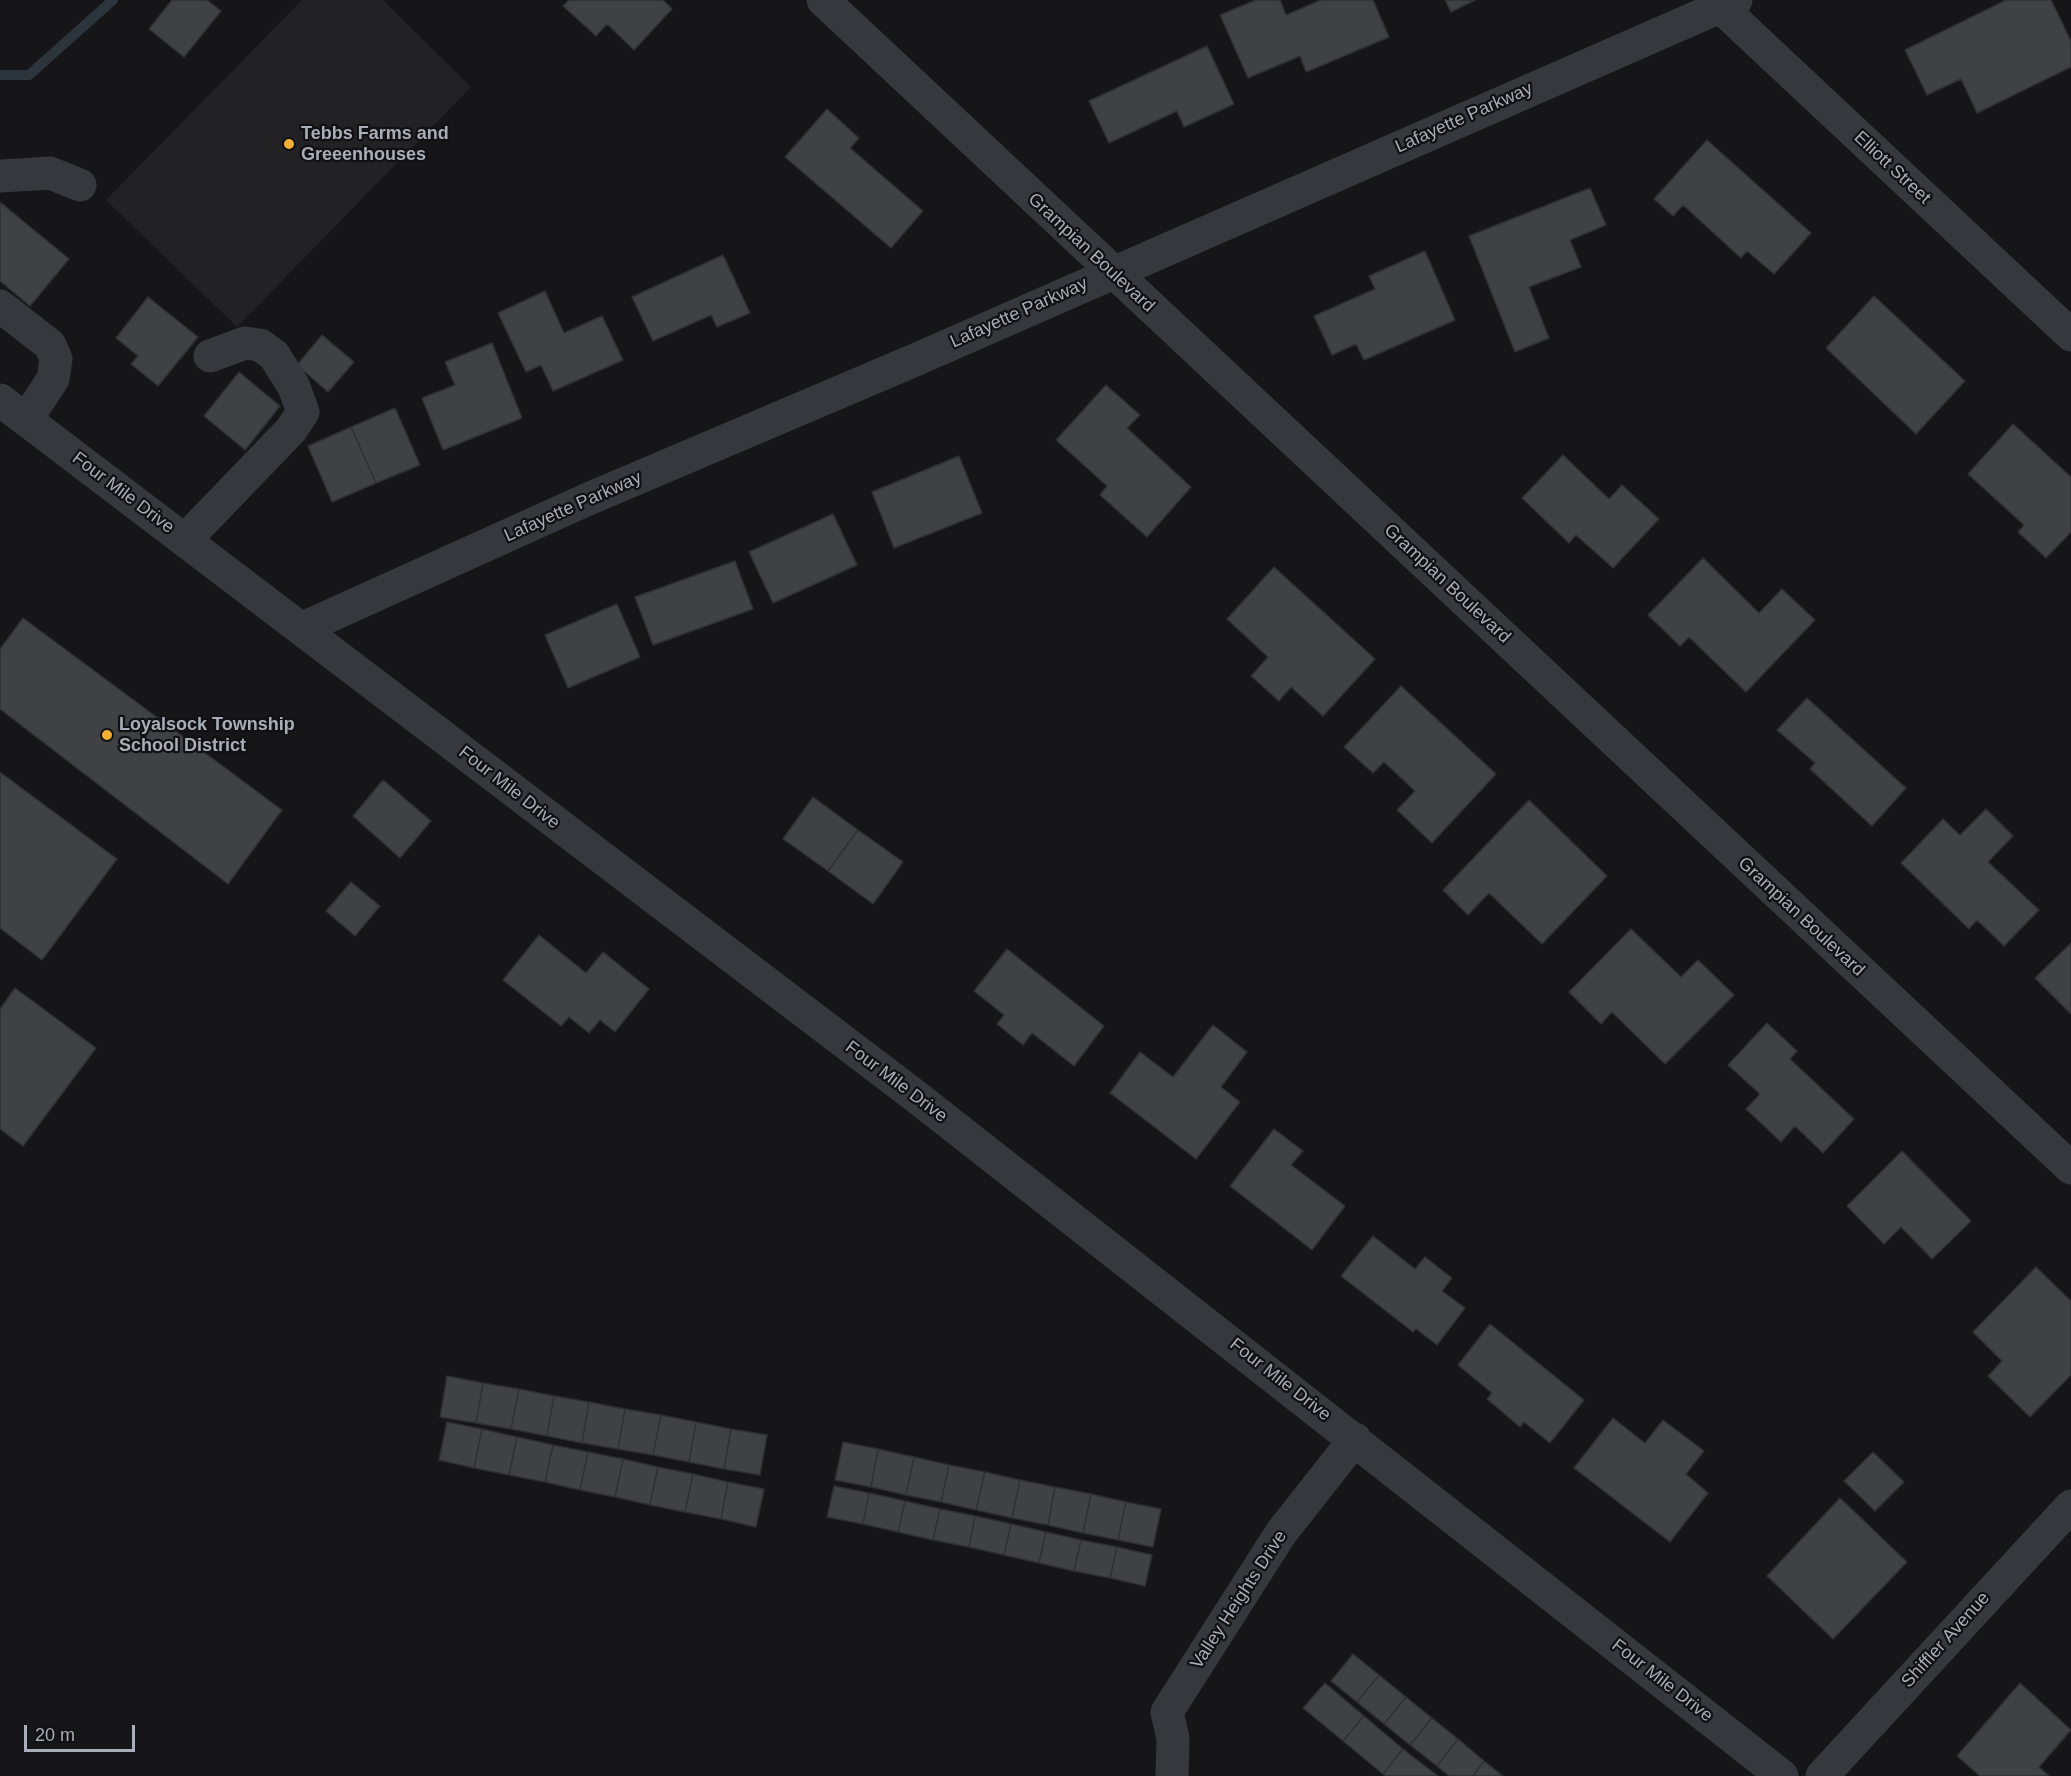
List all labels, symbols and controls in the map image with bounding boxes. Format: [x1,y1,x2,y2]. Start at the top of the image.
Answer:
street label: Lafayette Parkway [1392,78,1536,158]
place label: Tebbs Farms and Greeenhouses [301,123,449,166]
street label: Elliott Street [1849,127,1935,209]
marker: Tebbs Farms and Greeenhouses [282,137,296,151]
street label: Grampian Boulevard [1023,189,1159,317]
street label: Lafayette Parkway [947,273,1091,353]
street label: Four Mile Drive [68,448,178,538]
street label: Lafayette Parkway [501,467,645,547]
street label: Grampian Boulevard [1379,520,1515,648]
place label: Loyalsock Township School District [119,714,295,756]
marker: Loyalsock Township School District [100,728,114,742]
street label: Four Mile Drive [454,742,564,834]
street label: Grampian Boulevard [1733,853,1869,981]
street label: Four Mile Drive [841,1037,951,1127]
street label: Four Mile Drive [1225,1334,1335,1426]
street label: Valley Heights Drive [1186,1527,1292,1673]
street label: Shiffler Avenue [1897,1588,1995,1692]
street label: Four Mile Drive [1607,1635,1717,1727]
scale bar [27,1713,138,1751]
text: 20 m [35,1725,75,1745]

